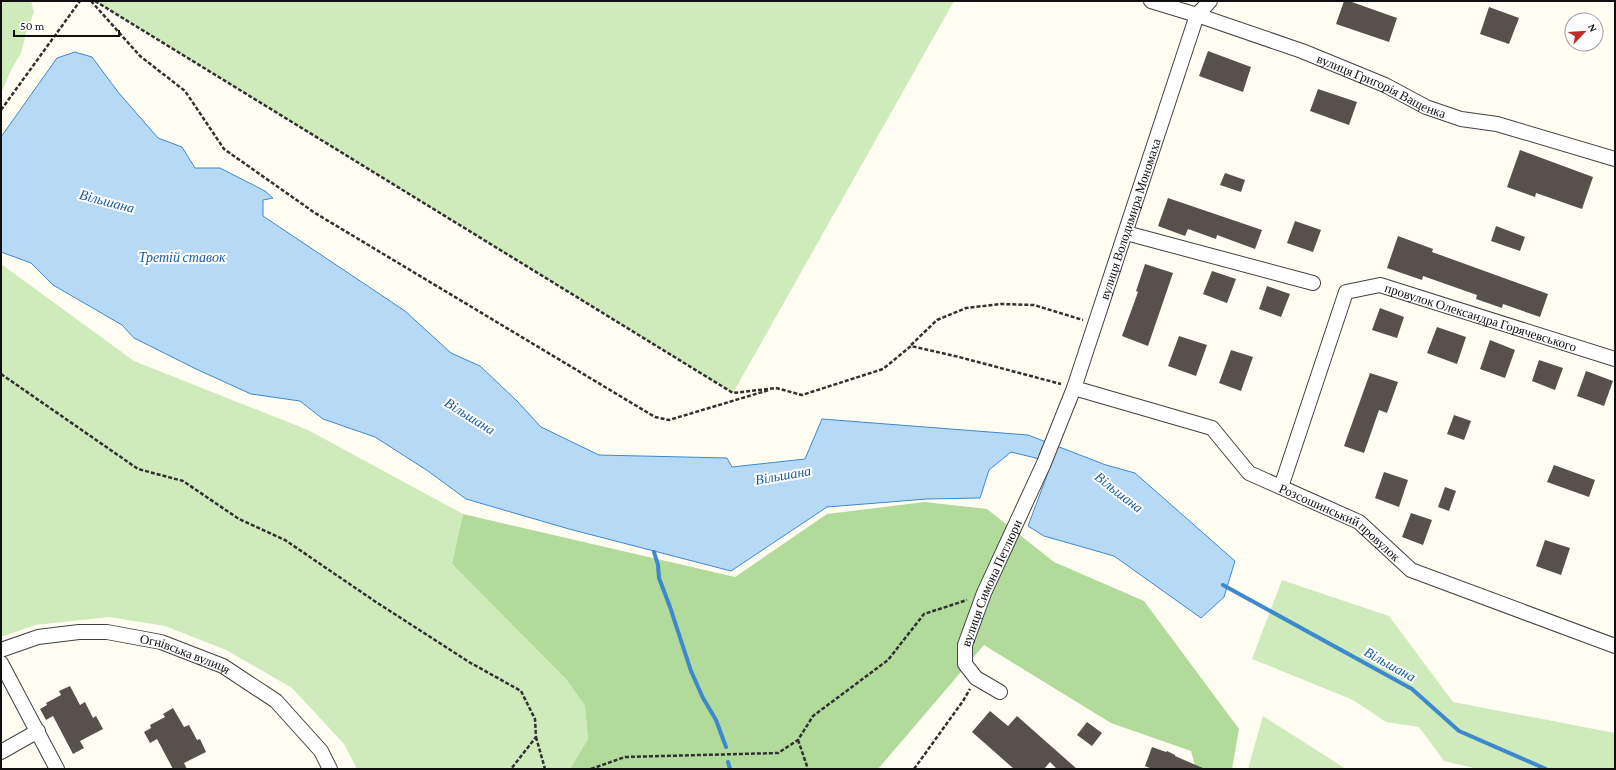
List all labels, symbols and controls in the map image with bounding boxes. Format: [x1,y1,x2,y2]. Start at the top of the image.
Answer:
scale bar [14,12,119,38]
north arrow [1564,12,1604,52]
text: 50 m [20,19,45,33]
text: N [1586,22,1600,34]
street label: вулиця Григорія Ващенка [1315,51,1448,121]
street label: вулиця Володимира Мономаха [1097,136,1164,301]
water label: Вільшана [78,186,136,216]
water label: Третій ставок [138,249,226,265]
street label: провулок Олександра Горячевського [1383,280,1578,354]
water label: Вільшана [442,394,498,438]
water label: Вільшана [754,462,812,488]
water label: Вільшана [1092,468,1146,516]
street label: Розсошинський провулок [1277,480,1404,565]
street label: вулиця Симона Петлюри [958,517,1025,648]
street label: Огнівська вулиця [139,631,233,677]
water label: Вільшана [1361,643,1419,685]

